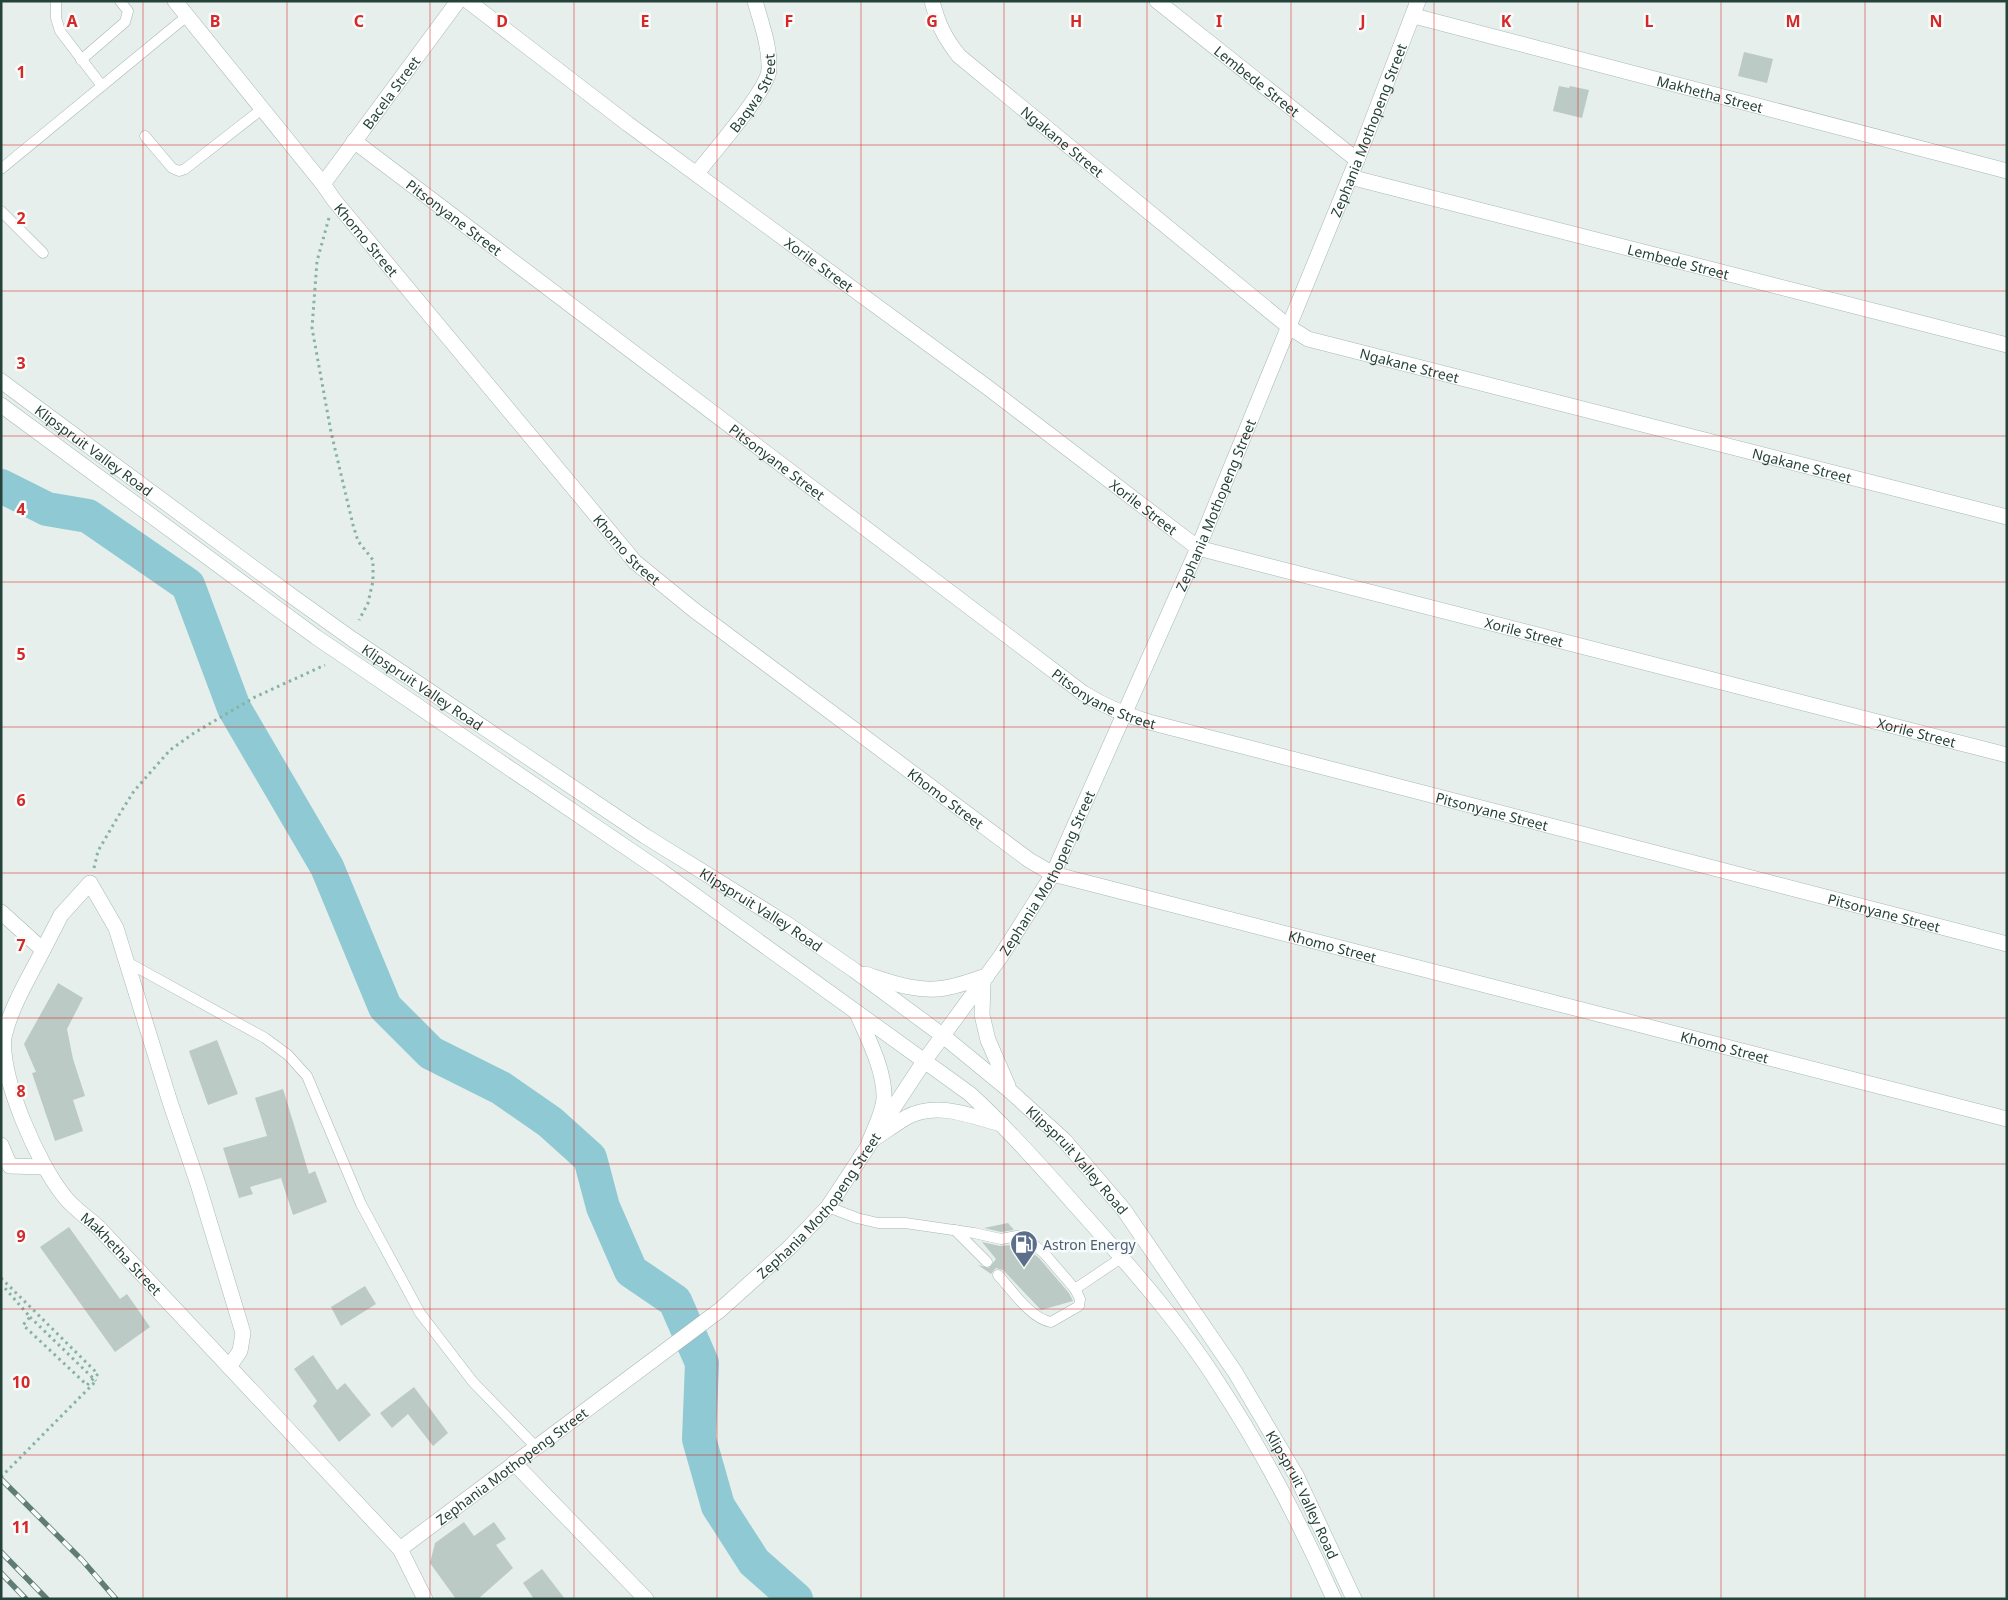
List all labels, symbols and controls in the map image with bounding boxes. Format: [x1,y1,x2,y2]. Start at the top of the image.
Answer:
text: A [66,10,78,32]
text: B [210,10,220,32]
text: C [354,10,364,32]
text: D [496,10,508,32]
text: E [641,10,650,32]
text: F [785,10,793,32]
text: G [926,10,938,32]
text: H [1070,10,1082,32]
text: I [1216,10,1222,32]
text: J [1358,10,1366,32]
text: K [1501,10,1512,32]
text: L [1645,10,1654,32]
text: M [1785,10,1801,32]
text: N [1929,10,1943,32]
street label: Zephania Mothopeng Street [1325,40,1410,220]
street label: Lembede Street [1211,41,1304,121]
street label: Bacela Street [358,52,424,132]
street label: Baqwa Street [724,53,779,136]
text: 1 [16,61,26,83]
street label: Makhetha Street [1655,70,1765,116]
street label: Ngakane Street [1017,102,1108,181]
street label: Pitsonyane Street [403,175,506,259]
street label: Khomo Street [331,199,403,280]
text: 2 [16,207,26,229]
street label: Xorile Street [781,233,857,296]
street label: Lembede Street [1626,239,1731,283]
street label: Ngakane Street [1358,343,1461,387]
text: 3 [16,352,26,374]
street label: Klipspruit Valley Road [32,400,157,500]
street label: Zephania Mothopeng Street [1171,416,1259,594]
street label: Pitsonyane Street [726,419,829,504]
street label: Ngakane Street [1750,443,1854,487]
street label: Xorile Street [1106,475,1181,539]
text: 4 [16,498,26,520]
street label: Khomo Street [590,510,665,589]
street label: Xorile Street [1483,612,1566,651]
street label: Klipspruit Valley Road [359,639,487,734]
text: 5 [16,643,26,665]
street label: Pitsonyane Street [1048,664,1158,733]
street label: Xorile Street [1875,713,1958,751]
street label: Khomo Street [904,763,988,833]
street label: Zephania Mothopeng Street [994,787,1098,959]
street label: Pitsonyane Street [1434,787,1550,834]
text: 6 [16,789,26,811]
street label: Klipspruit Valley Road [696,863,826,955]
street label: Pitsonyane Street [1826,889,1942,936]
street label: Khomo Street [1286,925,1379,966]
text: 7 [16,934,26,956]
street label: Khomo Street [1679,1026,1771,1067]
text: 8 [16,1080,26,1102]
street label: Klipspruit Valley Road [1023,1101,1133,1218]
street label: Zephania Mothopeng Street [752,1129,884,1282]
street label: Makhetha Street [77,1207,166,1299]
text: 9 [16,1225,26,1247]
fuel station icon: Astron Energy [1009,1229,1039,1268]
place label: Astron Energy [1043,1235,1137,1254]
text: 10 [12,1371,30,1393]
street label: Zephania Mothopeng Street [432,1403,591,1529]
street label: Klipspruit Valley Road [1262,1427,1343,1562]
text: 11 [12,1516,30,1538]

